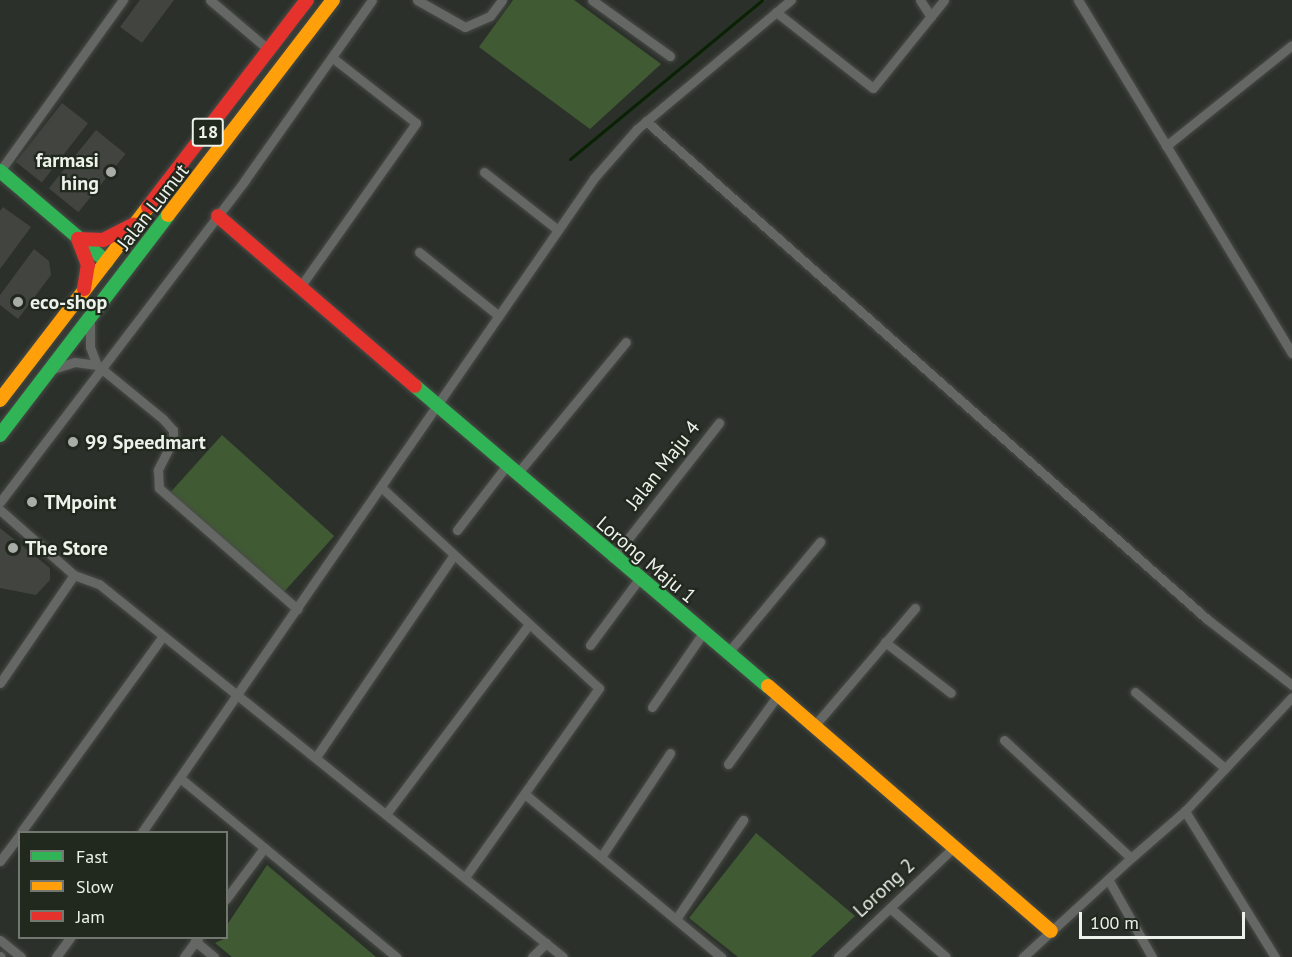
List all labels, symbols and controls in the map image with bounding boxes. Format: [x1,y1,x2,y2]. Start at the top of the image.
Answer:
road number: 18 [192,117,224,147]
place label: farmasi hing [36,148,99,195]
street label: Jalan Lumut [112,159,194,255]
marker: farmasi hing [104,165,118,179]
place label: eco-shop [30,290,107,314]
marker: eco-shop [11,295,25,309]
street label: Jalan Maju 4 [621,416,705,514]
place label: 99 Speedmart [85,430,206,454]
marker: 99 Speedmart [66,435,80,449]
place label: TMpoint [44,490,116,514]
marker: TMpoint [25,495,39,509]
street label: Lorong Maju 1 [591,511,701,609]
place label: The Store [25,536,108,560]
marker: The Store [6,541,20,555]
legend [18,831,228,939]
text: Fast [76,845,108,868]
street label: Lorong 2 [848,854,920,922]
text: Slow [76,875,114,898]
scale bar [1082,900,1248,938]
text: Jam [76,905,105,928]
text: 100 m [1090,911,1139,934]

